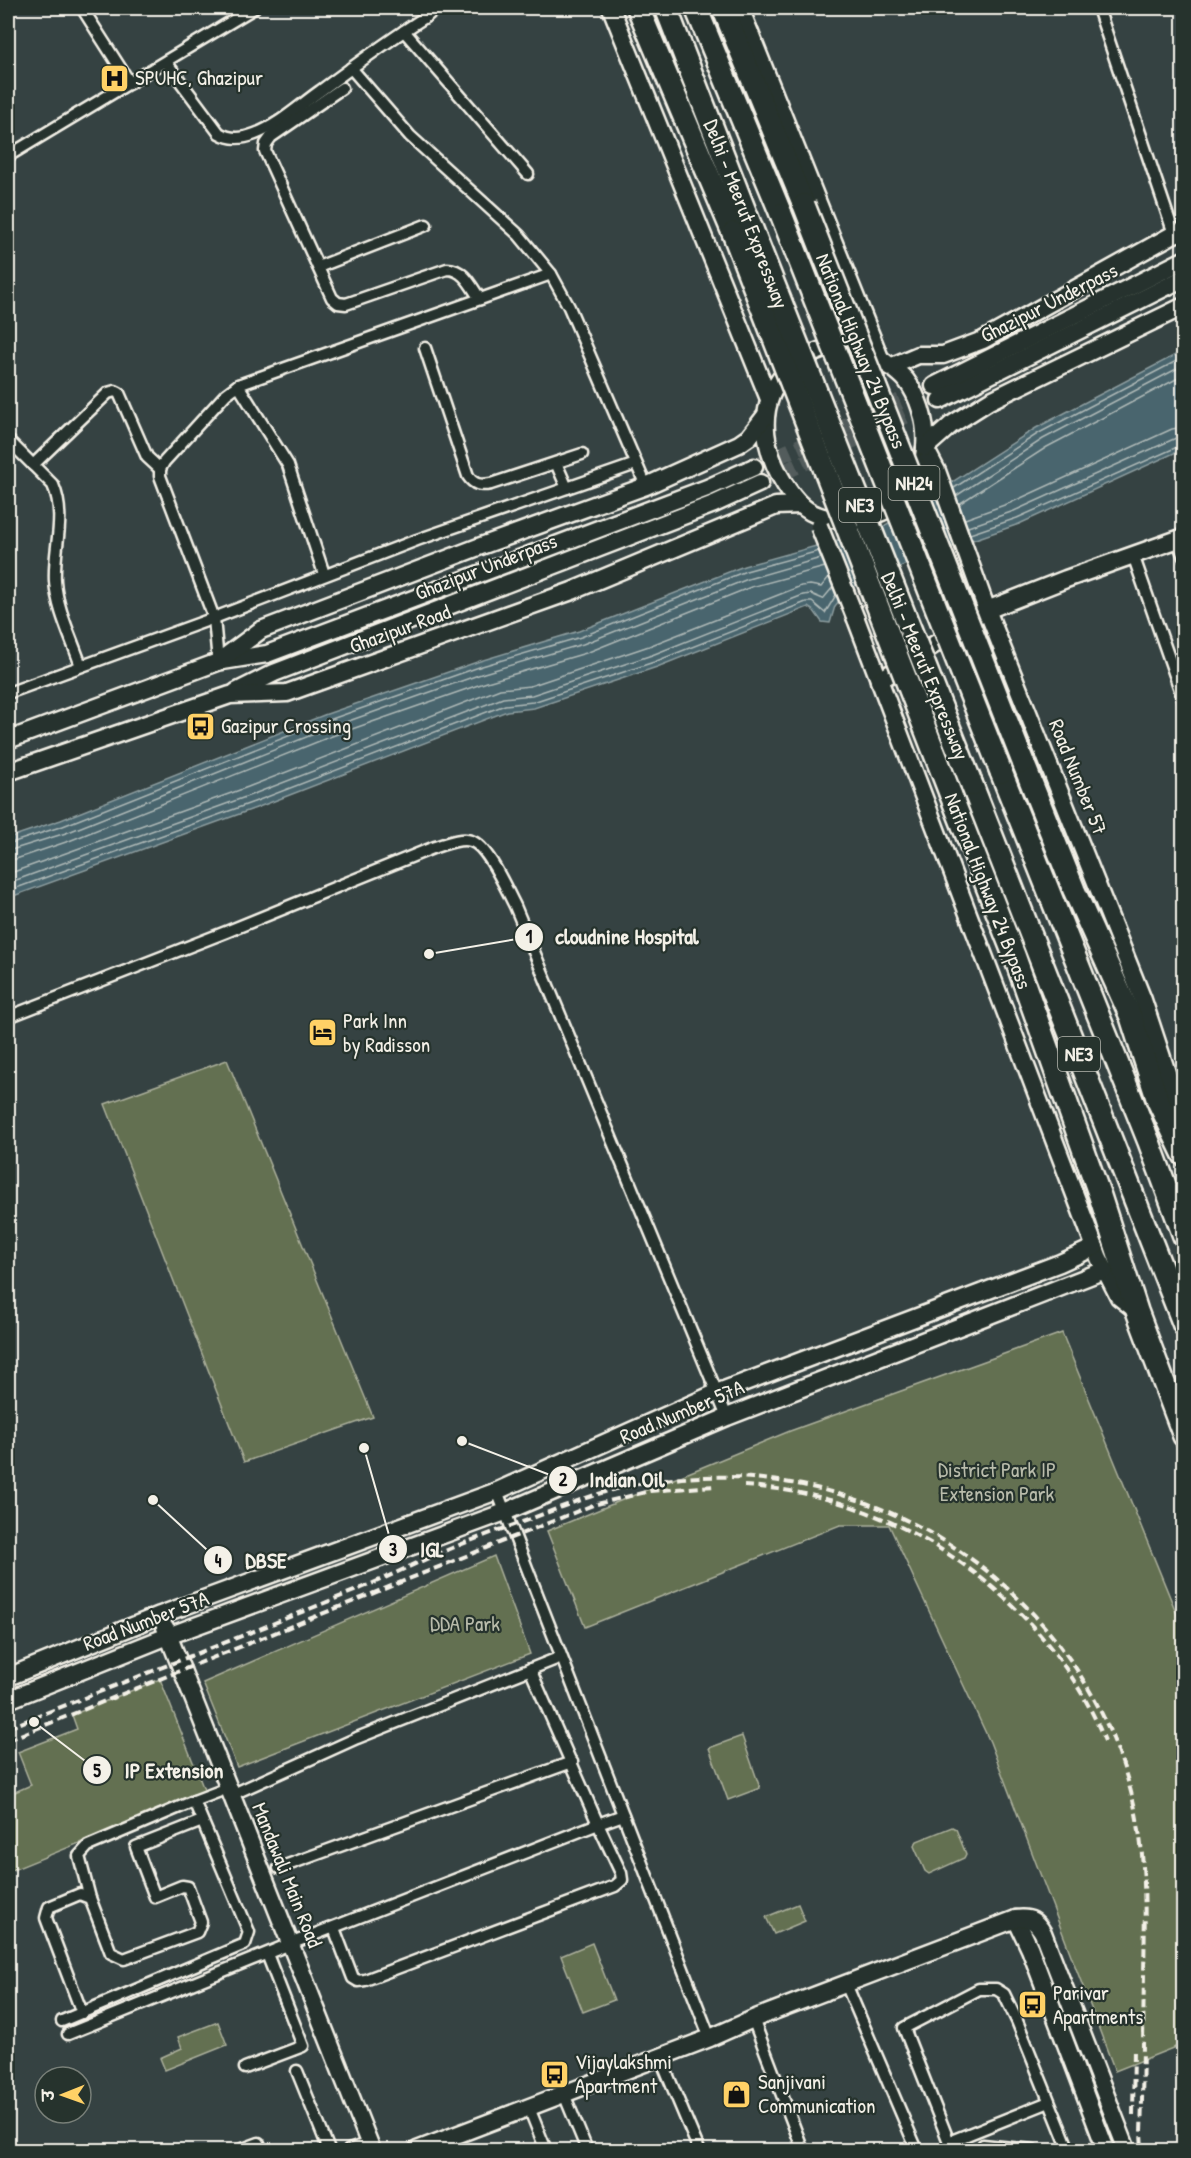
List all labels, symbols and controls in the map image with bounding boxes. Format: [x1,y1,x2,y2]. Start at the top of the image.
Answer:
hospital icon: SPUHC, Ghazipur [98,62,130,94]
place label: SPUHC, Ghazipur [135,63,263,92]
street label: Delhi - Meerut Expressway [697,115,796,313]
street label: National Highway 24 Bypass [809,249,914,453]
street label: Ghazipur Underpass [975,256,1122,350]
road number: NH24 [888,466,940,500]
road number: NE3 [839,488,881,522]
street label: Ghazipur Underpass [411,526,561,607]
street label: Delhi - Meerut Expressway [874,567,976,764]
street label: Ghazipur Road [345,597,454,660]
bus stop icon: Gazipur Crossing [184,710,216,742]
place label: Gazipur Crossing [221,711,351,740]
street label: Road Number 57 [1042,715,1115,839]
street label: National Highway 24 Bypass [938,789,1039,993]
callout: cloudnine Hospital [514,917,711,957]
text: cloudnine Hospital [555,921,700,952]
text: 1 [526,924,533,949]
place label: Park Inn by Radisson [343,1006,430,1059]
hotel icon: Park Inn by Radisson [306,1017,338,1049]
road number: NE3 [1058,1037,1100,1071]
street label: Road Number 57A [615,1372,748,1451]
park label: District Park IP Extension Park [938,1455,1056,1508]
callout: Indian Oil [548,1460,677,1500]
text: Indian Oil [589,1464,666,1494]
text: 2 [559,1467,568,1492]
callout: IGL [378,1529,456,1569]
text: IGL [420,1534,444,1564]
text: 3 [389,1537,397,1562]
callout: DBSE [203,1540,298,1580]
text: DBSE [245,1545,287,1575]
text: 4 [215,1548,222,1573]
street label: Road Number 57A [79,1583,213,1658]
park label: DDA Park [430,1609,500,1638]
callout: IP Extension [82,1750,235,1790]
text: IP Extension [125,1755,223,1785]
text: 5 [93,1758,101,1783]
street label: Mandawali Main Road [245,1798,330,1952]
place label: Parivar Apartments [1053,1978,1143,2031]
bus stop icon: Parivar Apartments [1016,1989,1048,2021]
place label: Vijaylakshmi Apartment [575,2047,672,2100]
bus stop icon: Vijaylakshmi Apartment [538,2058,570,2090]
north arrow [33,2065,93,2125]
place label: Sanjivani Communication [758,2067,875,2120]
shop icon: Sanjivani Communication [721,2078,753,2110]
text: उ [37,2088,59,2103]

